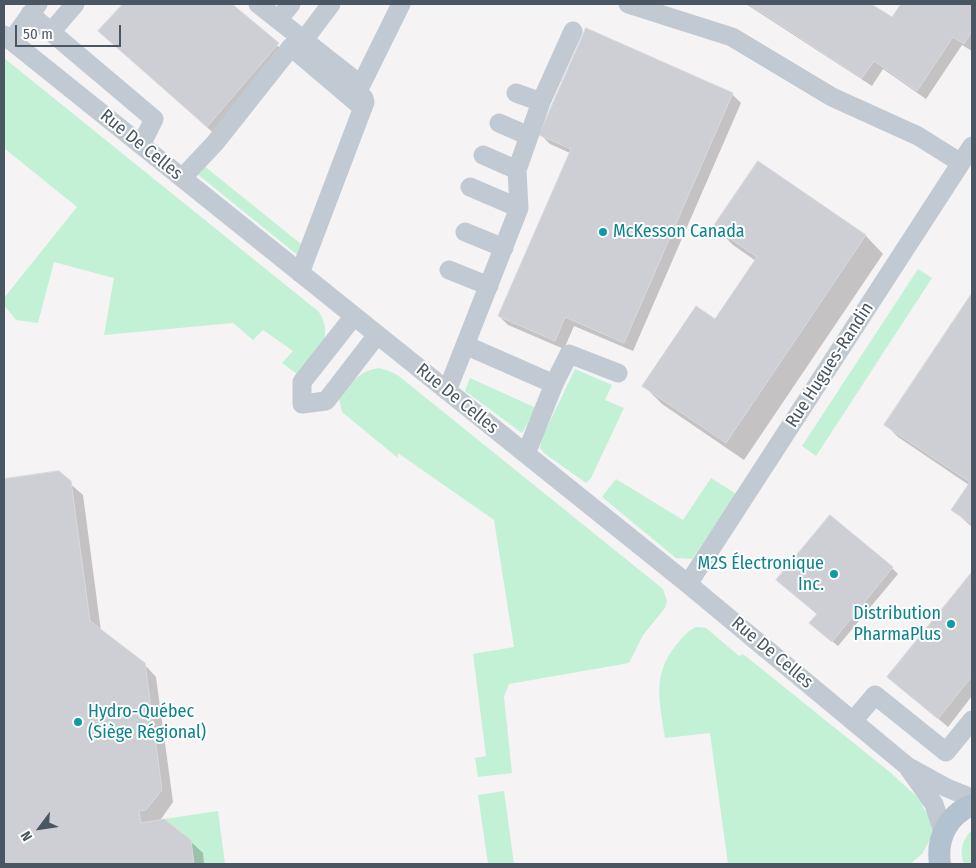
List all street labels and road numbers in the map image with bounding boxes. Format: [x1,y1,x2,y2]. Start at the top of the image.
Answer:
street label: Rue De Celles [96,105,186,185]
street label: Rue Hugues-Randin [781,298,879,432]
street label: Rue De Celles [412,359,502,439]
street label: Rue De Celles [727,613,817,693]

